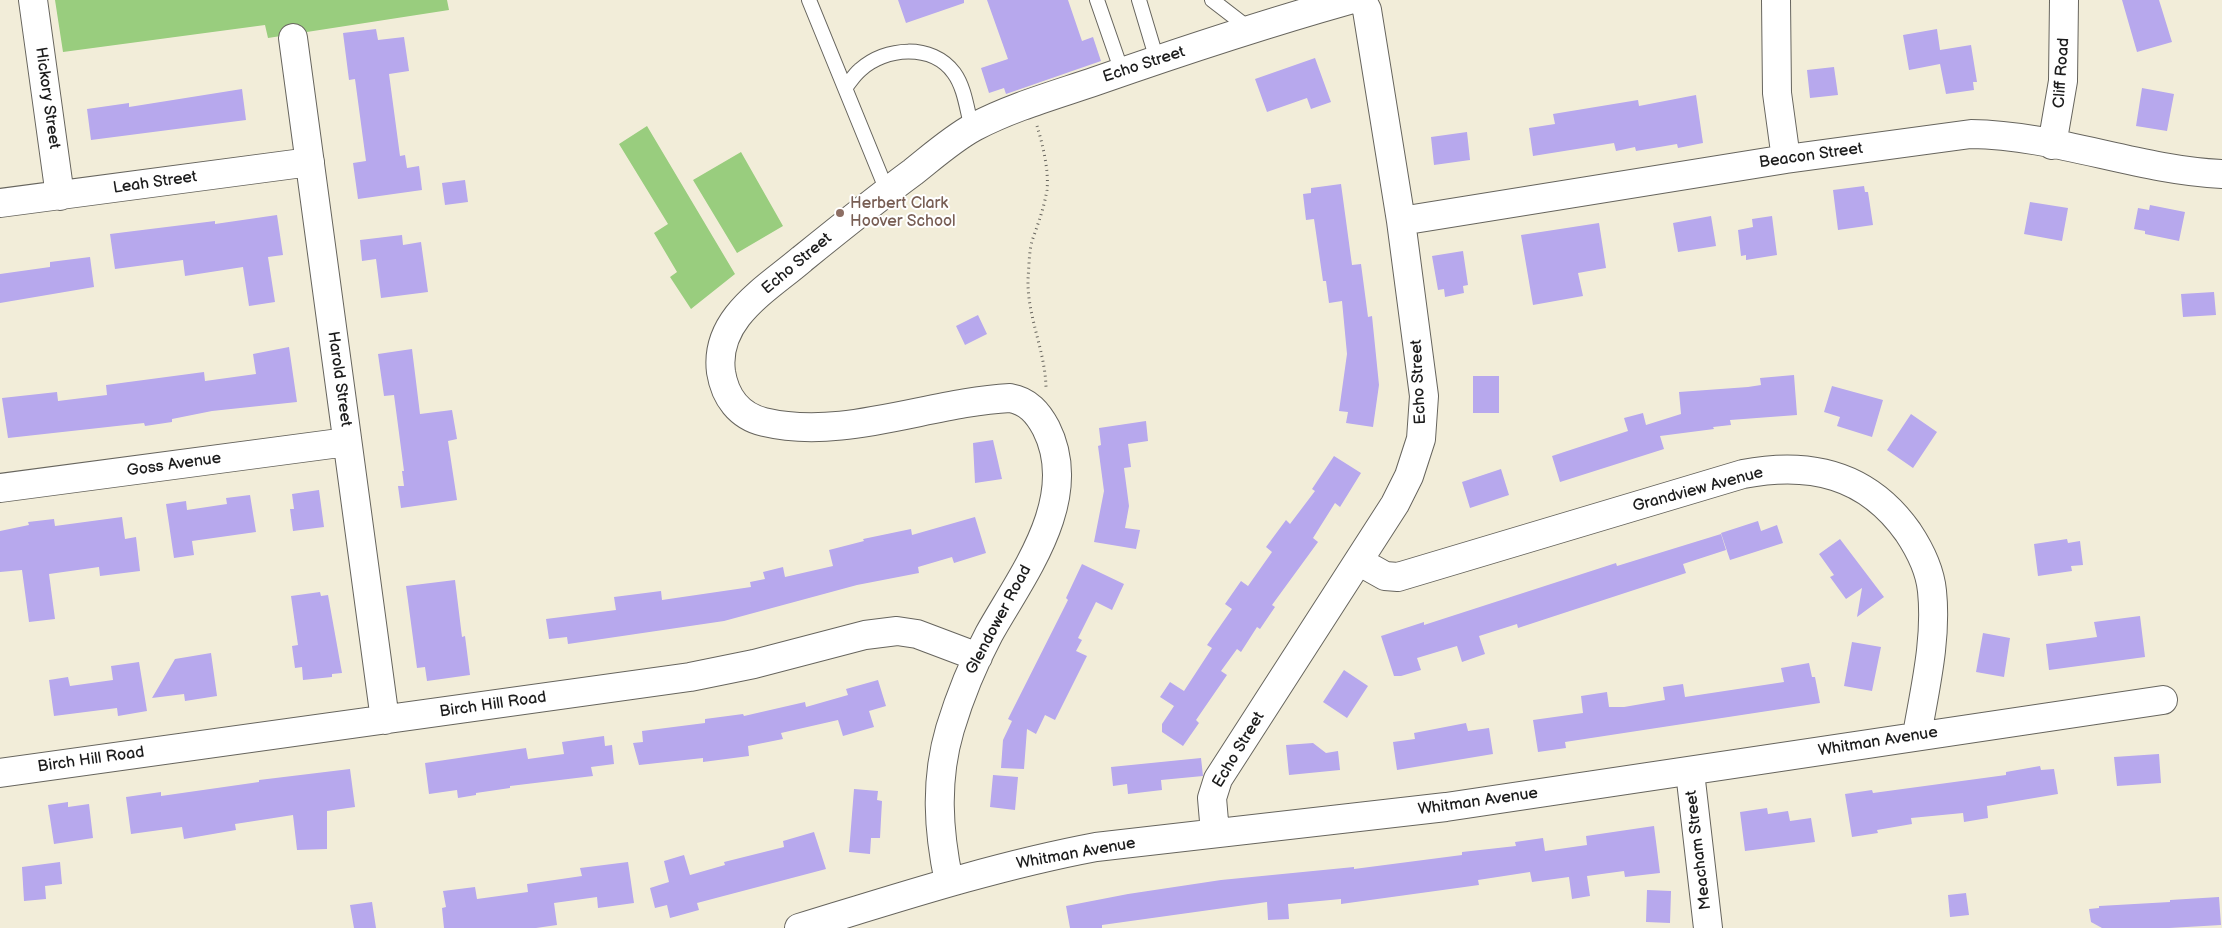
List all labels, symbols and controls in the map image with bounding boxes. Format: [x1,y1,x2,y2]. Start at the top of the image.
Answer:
street label: Cliff Road [2050,37,2074,109]
street label: Echo Street [1100,43,1188,87]
street label: Hickory Street [30,46,64,150]
street label: Beacon Street [1758,139,1864,173]
street label: Leah Street [112,168,198,198]
place label: Herbert Clark Hoover School [850,194,956,232]
marker: Herbert Clark Hoover School [834,207,846,219]
street label: Echo Street [758,229,836,299]
street label: Harold Street [323,330,355,428]
street label: Echo Street [1407,339,1431,425]
street label: Goss Avenue [126,449,222,481]
street label: Grandview Avenue [1631,463,1765,517]
street label: Glendower Road [962,562,1036,678]
street label: Birch Hill Road [438,688,548,722]
street label: Echo Street [1209,709,1269,791]
street label: Whitman Avenue [1817,723,1939,761]
street label: Birch Hill Road [36,743,146,777]
street label: Whitman Avenue [1417,784,1539,820]
street label: Meacham Street [1682,789,1716,911]
street label: Whitman Avenue [1015,834,1137,874]

